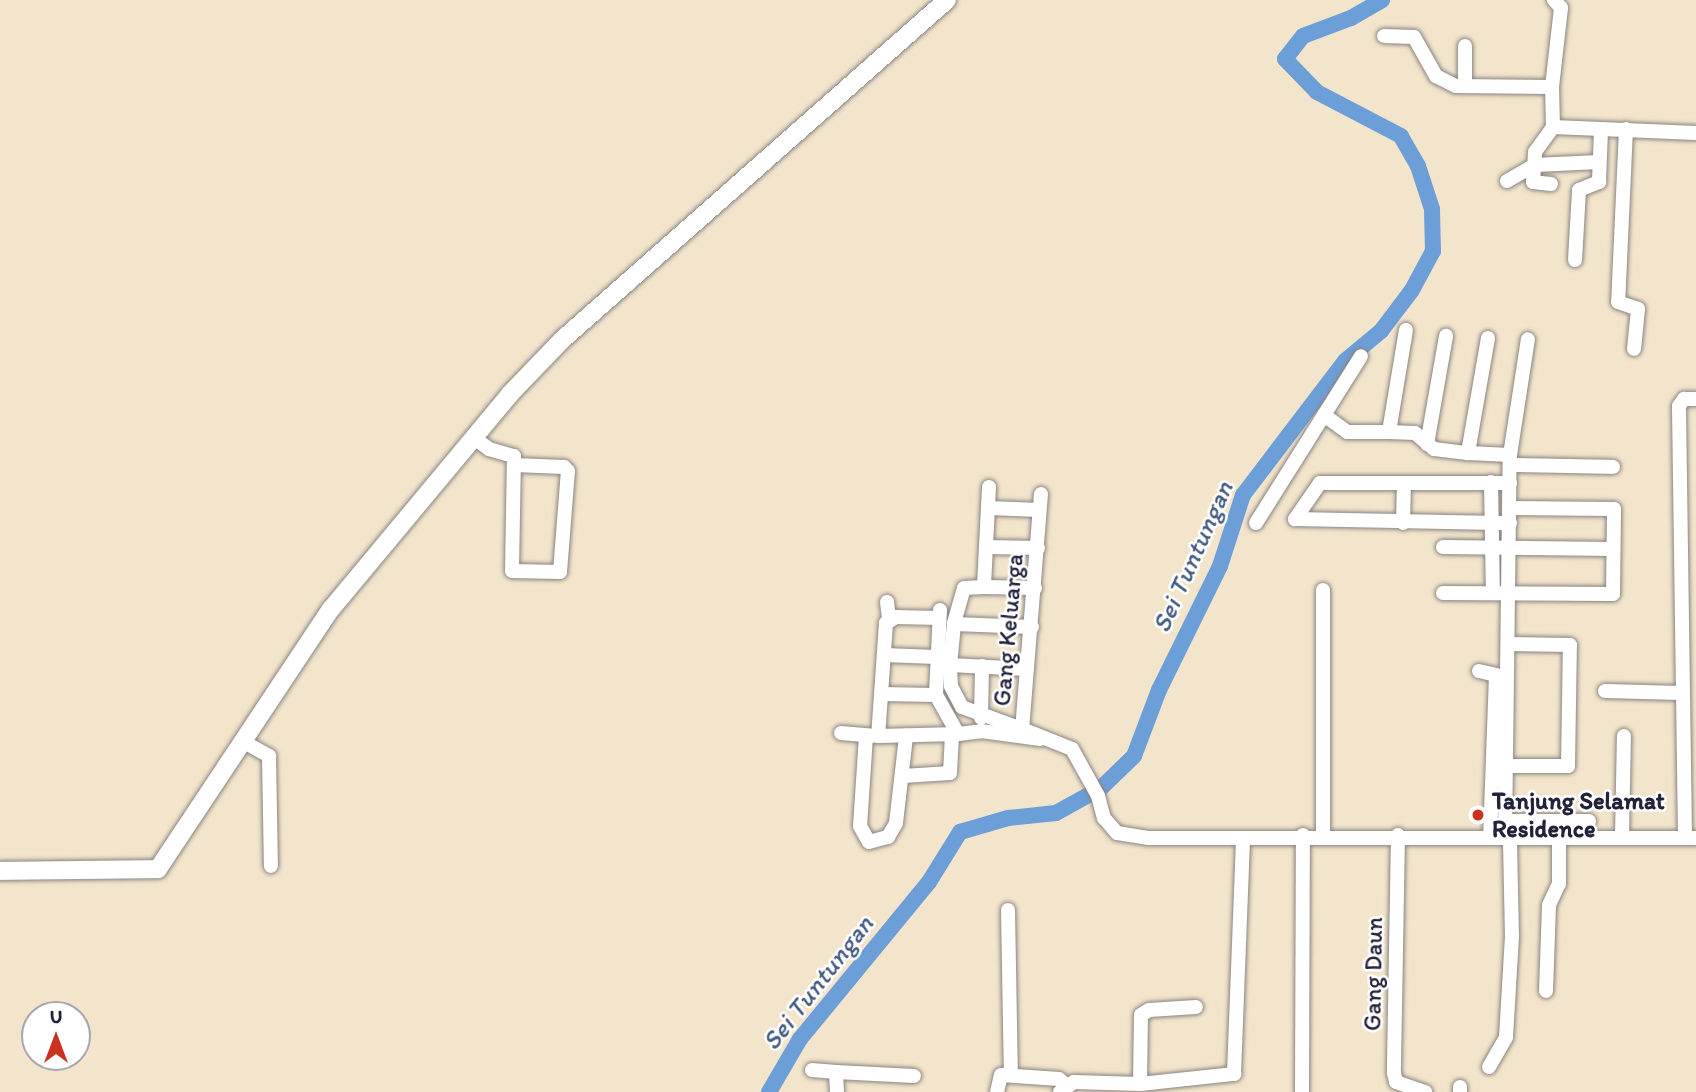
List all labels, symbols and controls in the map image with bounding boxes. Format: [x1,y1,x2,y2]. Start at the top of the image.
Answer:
water label: Sei Tuntungan [1146,477,1240,637]
street label: Gang Keluarga [987,553,1029,707]
place label: Tanjung Selamat Residence [1492,787,1664,843]
marker: Tanjung Selamat Residence [1470,807,1486,823]
water label: Sei Tuntungan [756,910,880,1056]
street label: Gang Daun [1358,916,1388,1032]
north arrow [21,1001,91,1071]
text: U [50,1005,62,1028]

